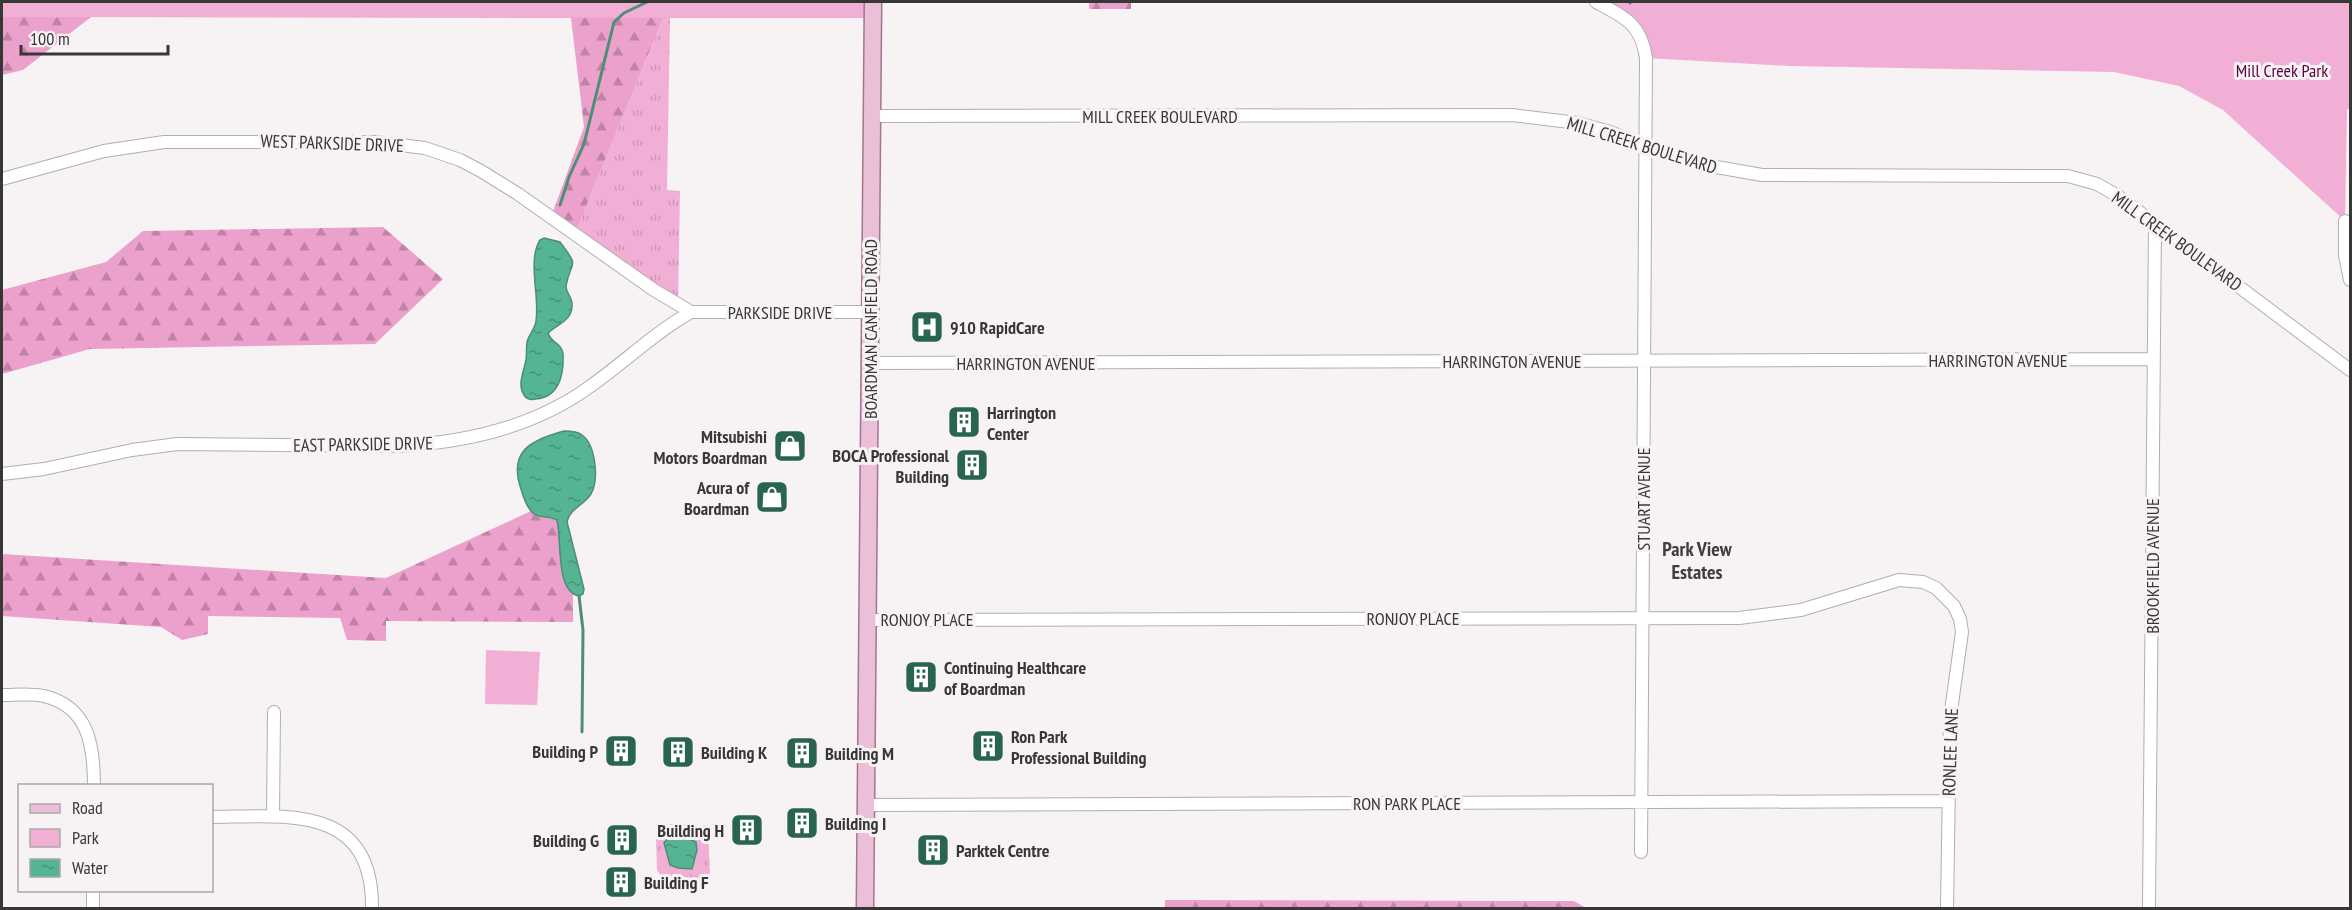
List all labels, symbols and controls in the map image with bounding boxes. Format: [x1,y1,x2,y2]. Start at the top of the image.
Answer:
scale bar [21,18,168,56]
text: 100 m [30,27,70,50]
park label: Mill Creek Park [2236,59,2328,82]
street label: MILL CREEK BOULEVARD [1082,105,1238,128]
street label: MILL CREEK BOULEVARD [1564,111,1720,179]
street label: WEST PARKSIDE DRIVE [260,129,404,157]
street label: MILL CREEK BOULEVARD [2107,186,2247,296]
street label: BOARDMAN CANFIELD ROAD [859,239,882,419]
street label: PARKSIDE DRIVE [728,301,832,324]
hospital icon: 910 RapidCare [909,309,945,345]
place label: 910 RapidCare [950,316,1045,339]
street label: HARRINGTON AVENUE [1928,349,2068,372]
street label: HARRINGTON AVENUE [1442,350,1582,373]
street label: HARRINGTON AVENUE [956,352,1096,375]
place label: Harrington Center [987,401,1056,445]
building icon: Harrington Center [946,404,982,440]
place label: Mitsubishi Motors Boardman [654,425,767,469]
shop icon: Mitsubishi Motors Boardman [772,428,808,464]
street label: EAST PARKSIDE DRIVE [293,431,433,457]
place label: BOCA Professional Building [832,444,950,488]
building icon: BOCA Professional Building [954,447,990,483]
street label: STUART AVENUE [1632,448,1655,550]
place label: Acura of Boardman [684,476,750,520]
shop icon: Acura of Boardman [754,479,790,515]
street label: BROOKFIELD AVENUE [2141,498,2164,634]
district label: Park View Estates [1662,536,1733,585]
street label: RONJOY PLACE [1367,607,1459,630]
street label: RONJOY PLACE [881,608,973,631]
place label: Continuing Healthcare of Boardman [944,656,1086,700]
building icon: Continuing Healthcare of Boardman [903,659,939,695]
street label: RONLEE LANE [1937,708,1963,796]
place label: Ron Park Professional Building [1011,725,1146,769]
building icon: Ron Park Professional Building [970,728,1006,764]
building icon: Building P [603,733,639,769]
building icon: Building K [660,734,696,770]
building icon: Building M [784,735,820,771]
place label: Building P [532,740,598,763]
place label: Building K [701,741,768,764]
place label: Building M [825,742,894,765]
legend [18,784,213,892]
street label: RON PARK PLACE [1353,792,1461,815]
text: Road [72,796,103,819]
building icon: Building I [784,805,820,841]
building icon: Building H [729,812,765,848]
place label: Building I [825,812,886,835]
place label: Building H [657,819,724,842]
building icon: Building G [604,822,640,858]
text: Park [72,826,99,849]
place label: Building G [533,829,599,852]
building icon: Parktek Centre [915,832,951,868]
place label: Parktek Centre [956,839,1050,862]
text: Water [72,856,108,879]
building icon: Building F [603,864,639,900]
place label: Building F [644,871,709,894]

